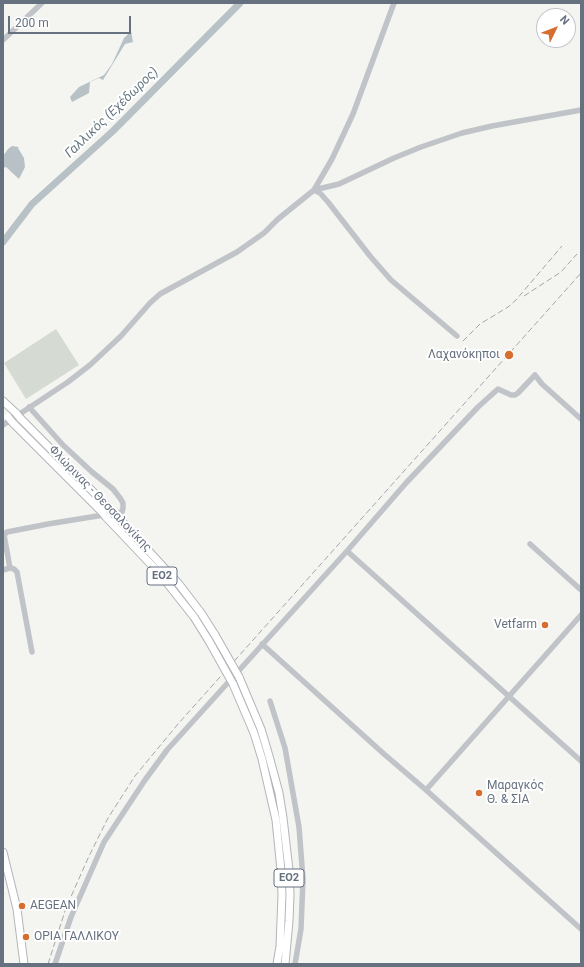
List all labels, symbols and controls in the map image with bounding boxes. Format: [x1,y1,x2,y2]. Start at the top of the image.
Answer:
scale bar [10,8,133,34]
north arrow [536,8,576,48]
text: N [557,13,572,27]
text: 200 m [15,16,49,30]
water label: Γαλλικός (Εχέδωρος) [62,64,162,162]
place label: Λαχανόκηποι [428,348,500,362]
marker: Λαχανόκηποι [503,349,515,361]
street label: Φλώρινας - Θεσσαλονίκης [46,443,154,555]
road number: ΕΟ2 [147,567,177,585]
place label: Vetfarm [494,618,537,632]
marker: Vetfarm [540,620,550,630]
place label: Μαραγκός Θ. & ΣΙΑ [487,779,544,807]
marker: Μαραγκός Θ. & ΣΙΑ [474,788,484,798]
road number: ΕΟ2 [274,869,304,887]
place label: AEGEAN [30,899,76,913]
marker: AEGEAN [17,901,27,911]
place label: ΟΡΙΑ ΓΑΛΛΙΚΟΥ [34,930,119,944]
marker: ΟΡΙΑ ΓΑΛΛΙΚΟΥ [21,932,31,942]

